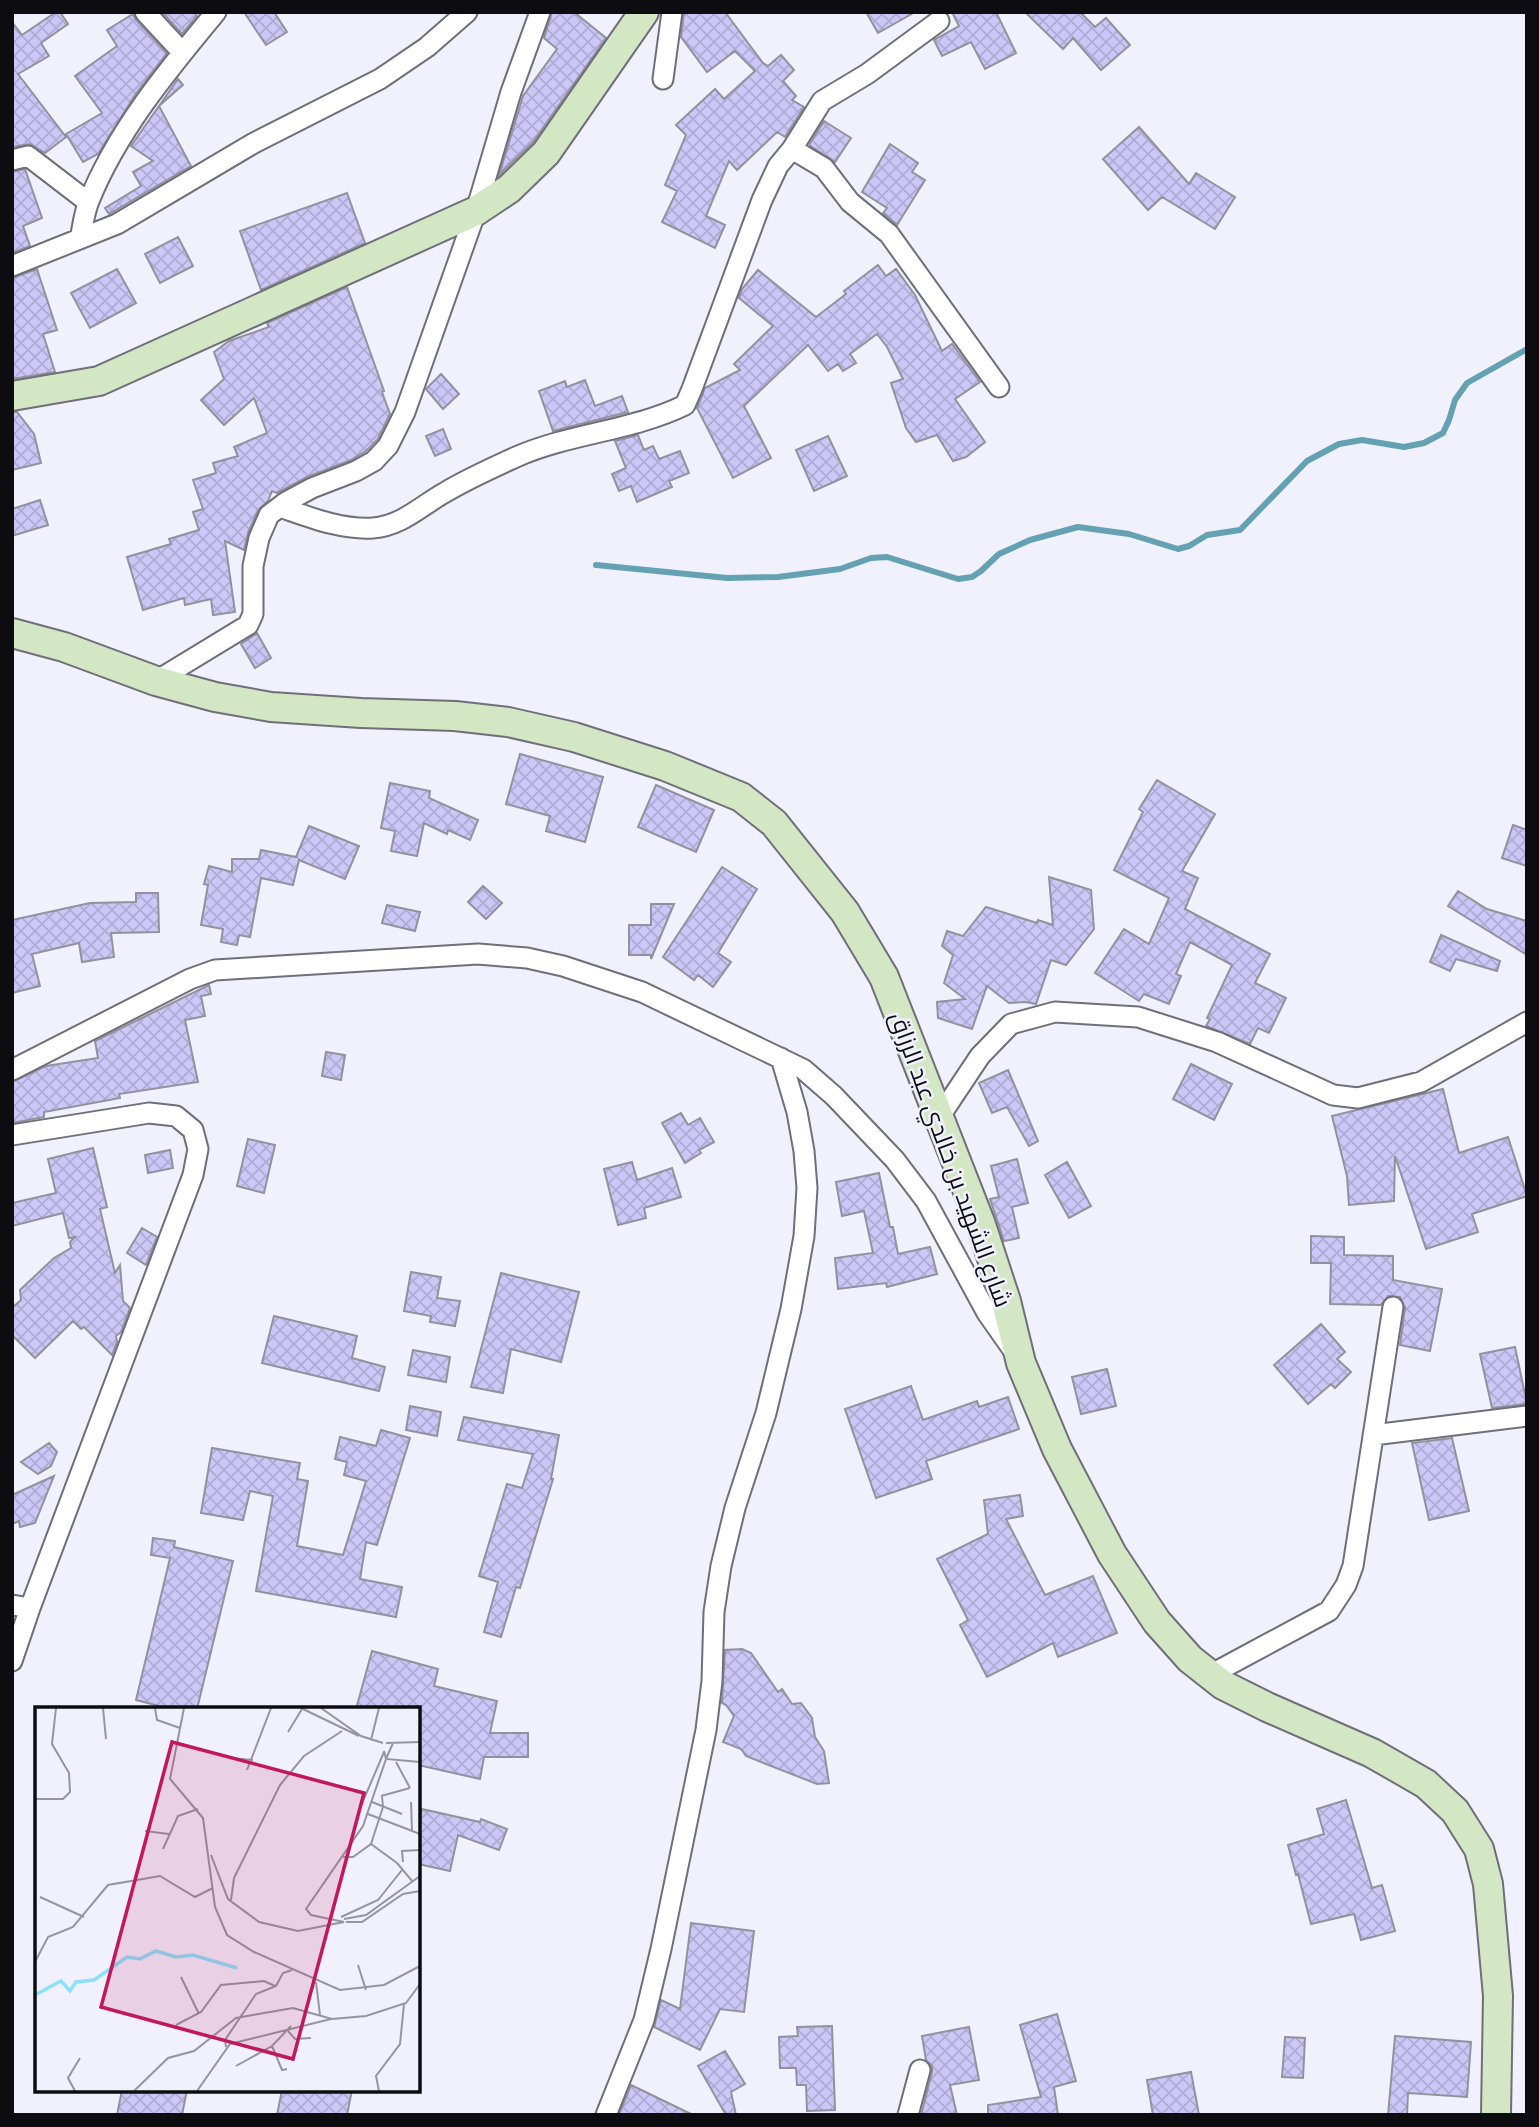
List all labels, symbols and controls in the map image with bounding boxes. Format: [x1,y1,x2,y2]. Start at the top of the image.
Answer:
street label: شارع الشهيد بن خالدي عبد الرزاق [880,1007,1019,1312]
inset map [35,1707,420,2092]

